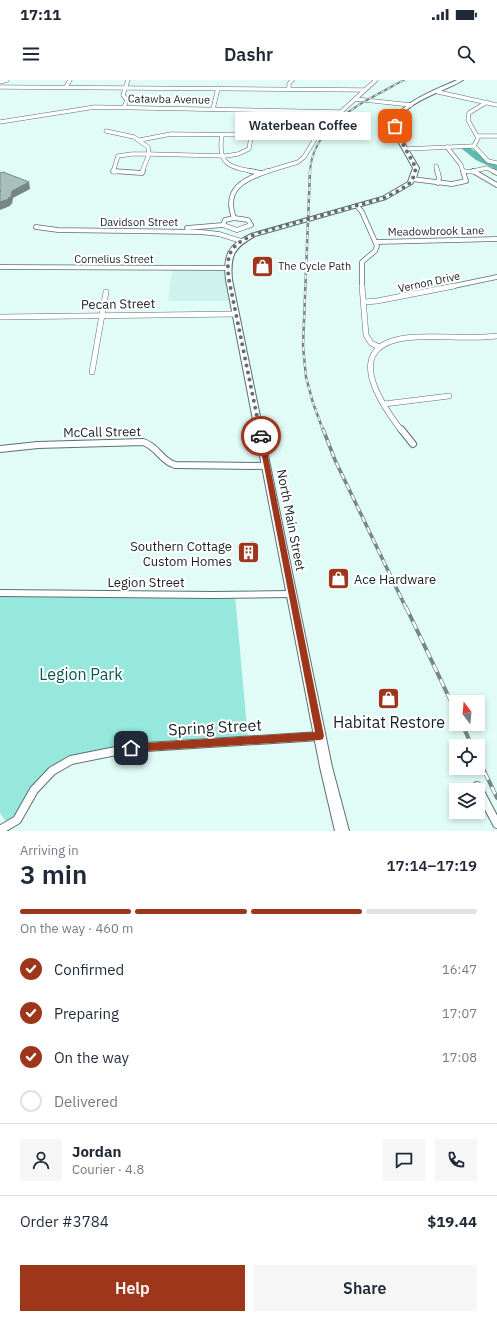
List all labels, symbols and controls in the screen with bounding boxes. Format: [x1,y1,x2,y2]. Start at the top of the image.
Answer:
text: 17:11 [20,5,61,24]
icon: menu [20,43,42,65]
text: Dashr [224,43,273,66]
icon: search [455,43,477,65]
street label: Catawba Avenue [128,91,210,107]
pin [378,109,412,143]
callout: Waterbean Coffee [235,112,371,140]
icon: bag [384,115,406,137]
text: Waterbean Coffee [249,117,357,134]
street label: Davidson Street [100,215,178,229]
street label: Meadowbrook Lane [388,223,484,239]
street label: Cornelius Street [74,252,154,266]
shop icon: The Cycle Path [250,253,276,279]
place label: The Cycle Path [278,259,351,273]
street label: Vernon Drive [397,269,461,295]
street label: Pecan Street [81,295,155,313]
courier [241,416,281,456]
street label: McCall Street [63,423,141,441]
icon: car [250,425,272,447]
street label: North Main Street [273,468,309,572]
place label: Southern Cottage Custom Homes [130,538,232,570]
building icon: Southern Cottage Custom Homes [235,540,261,566]
shop icon: Ace Hardware [326,566,352,592]
place label: Ace Hardware [354,571,436,588]
street label: Legion Street [107,574,185,591]
park label: Legion Park [39,664,123,684]
shop icon: Habitat Restore [376,686,402,712]
north arrow [449,695,485,731]
map controls [449,695,485,819]
place label: Habitat Restore [333,712,445,732]
street label: Spring Street [168,715,262,739]
pin [114,731,148,765]
icon: home [120,737,142,759]
button: locate [449,739,485,775]
button: layers [449,783,485,819]
text: Arriving in [20,842,79,859]
text: 17:14–17:19 [387,856,477,875]
text: 3 min [20,857,87,891]
text: On the way · 460 m [20,920,133,937]
icon: check [20,958,42,980]
text: Confirmed [54,960,124,979]
text: 16:47 [442,961,477,978]
icon: check [20,1002,42,1024]
text: Preparing [54,1004,119,1023]
text: 17:07 [442,1005,477,1022]
icon: check [20,1046,42,1068]
text: On the way [54,1048,129,1067]
text: 17:08 [442,1049,477,1066]
text: Delivered [54,1092,118,1111]
button: person [20,1139,62,1181]
button: chat [383,1139,425,1181]
button: phone [435,1139,477,1181]
text: Jordan [72,1142,121,1161]
text: Courier · 4.8 [72,1161,144,1178]
text: Order #3784 [20,1212,109,1231]
text: $19.44 [427,1212,477,1231]
button: Help [20,1265,245,1311]
button: Share [253,1265,477,1311]

